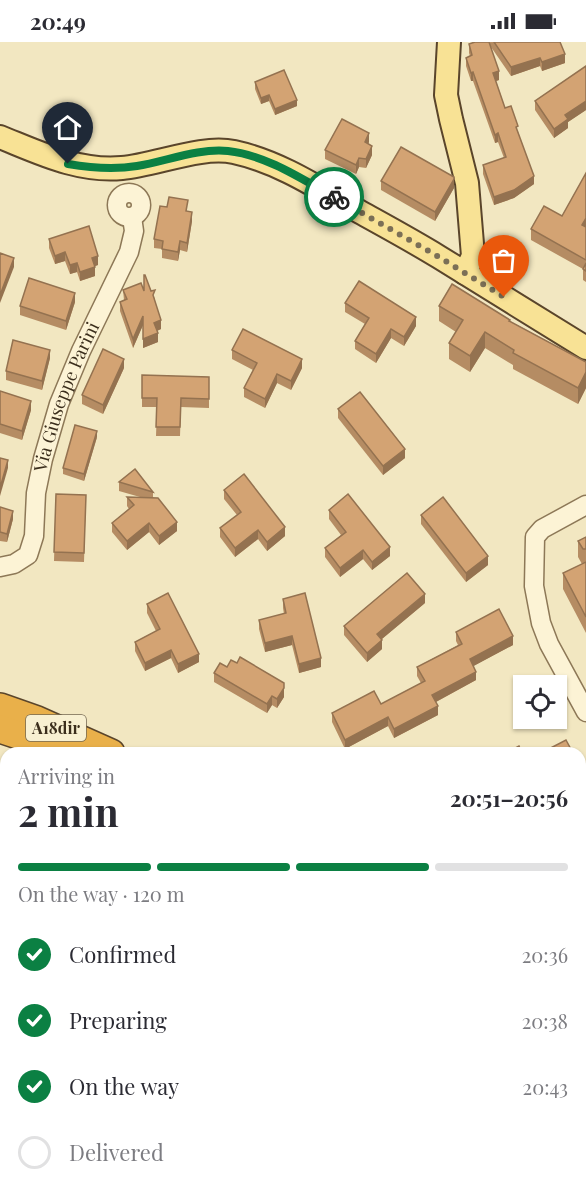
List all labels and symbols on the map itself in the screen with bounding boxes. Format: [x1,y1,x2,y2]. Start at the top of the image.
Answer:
pin [42,102,93,164]
courier [304,167,364,227]
pin [478,235,529,297]
street label: Via Giuseppe Parini [27,318,104,475]
road number: A18dir [26,715,86,741]

